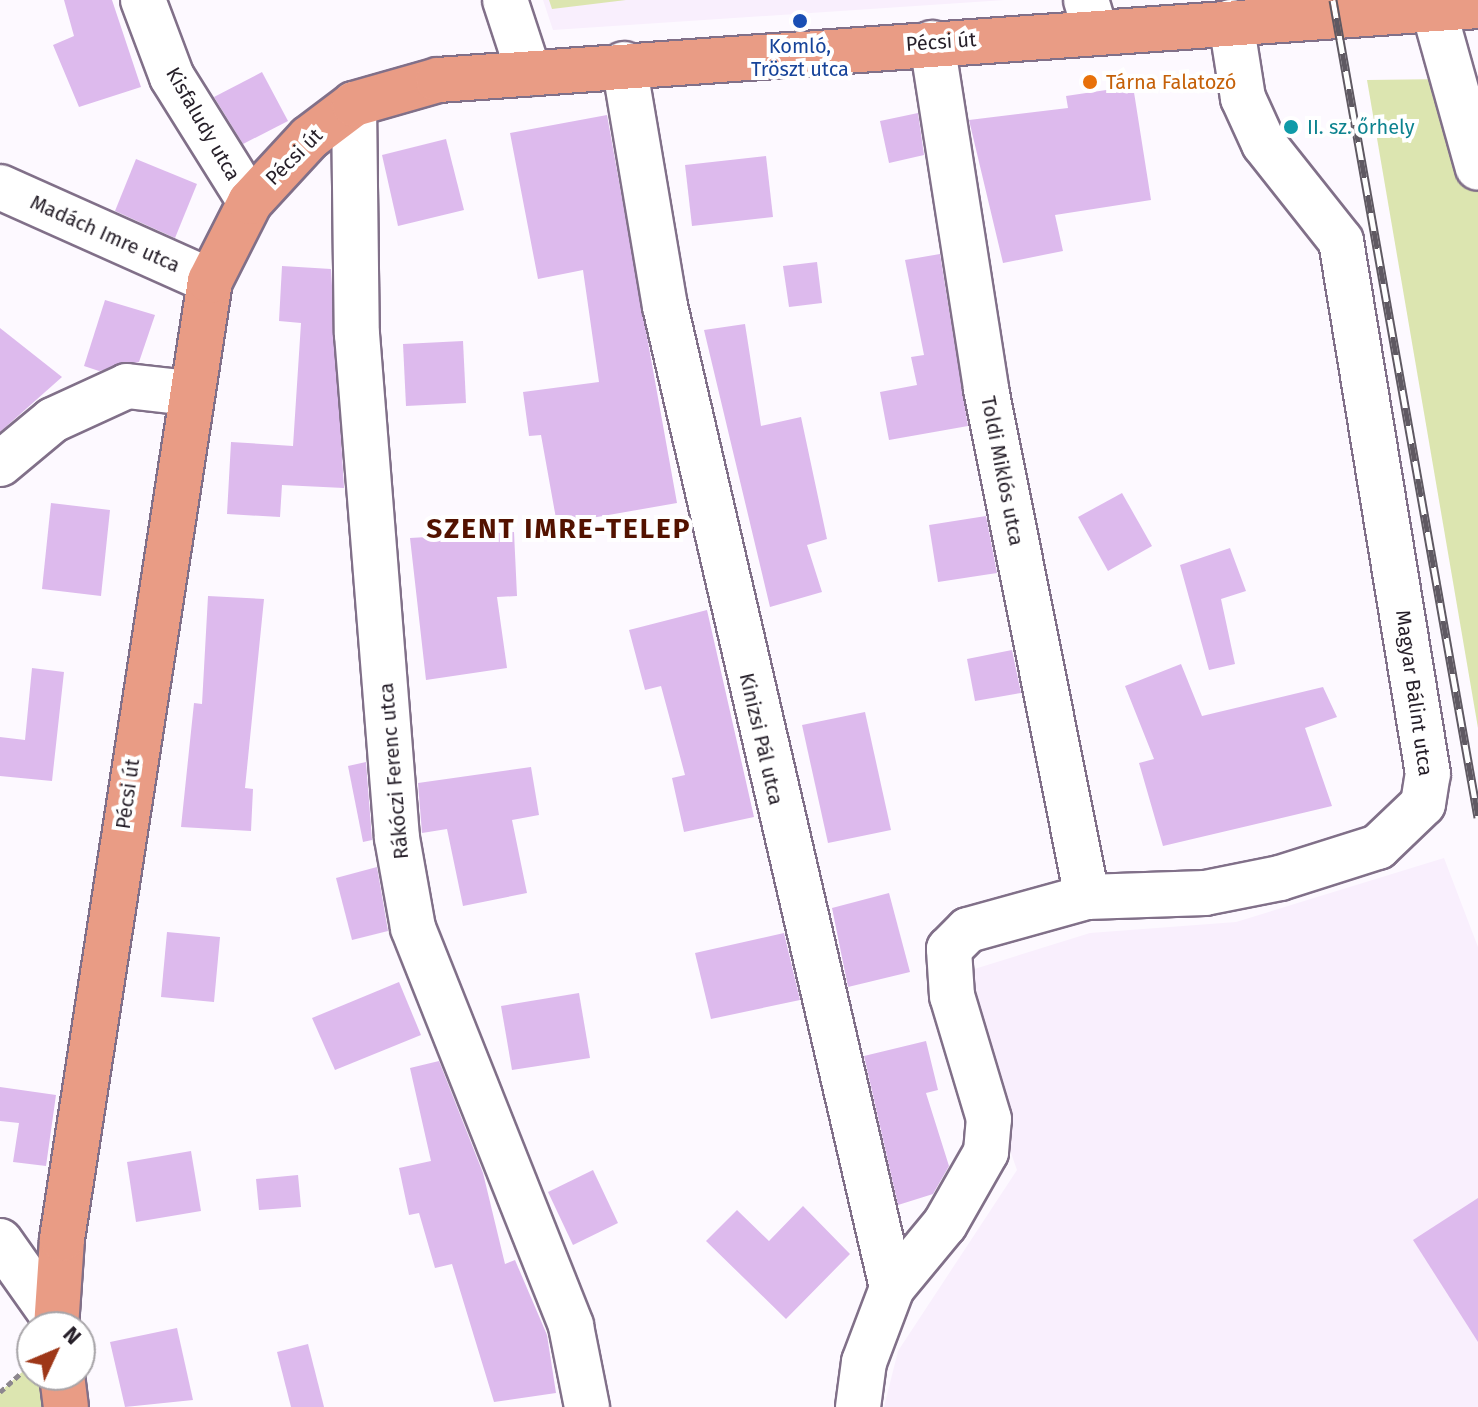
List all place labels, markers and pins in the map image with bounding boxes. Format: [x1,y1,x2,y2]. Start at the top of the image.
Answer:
marker: Komló, Tröszt utca [791,12,809,30]
place label: Komló, Tröszt utca [751,34,849,81]
place label: Tárna Falatozó [1106,70,1237,94]
marker: Tárna Falatozó [1081,73,1099,91]
place label: II. sz. őrhely [1307,115,1415,139]
marker: II. sz. őrhely [1282,118,1300,136]

